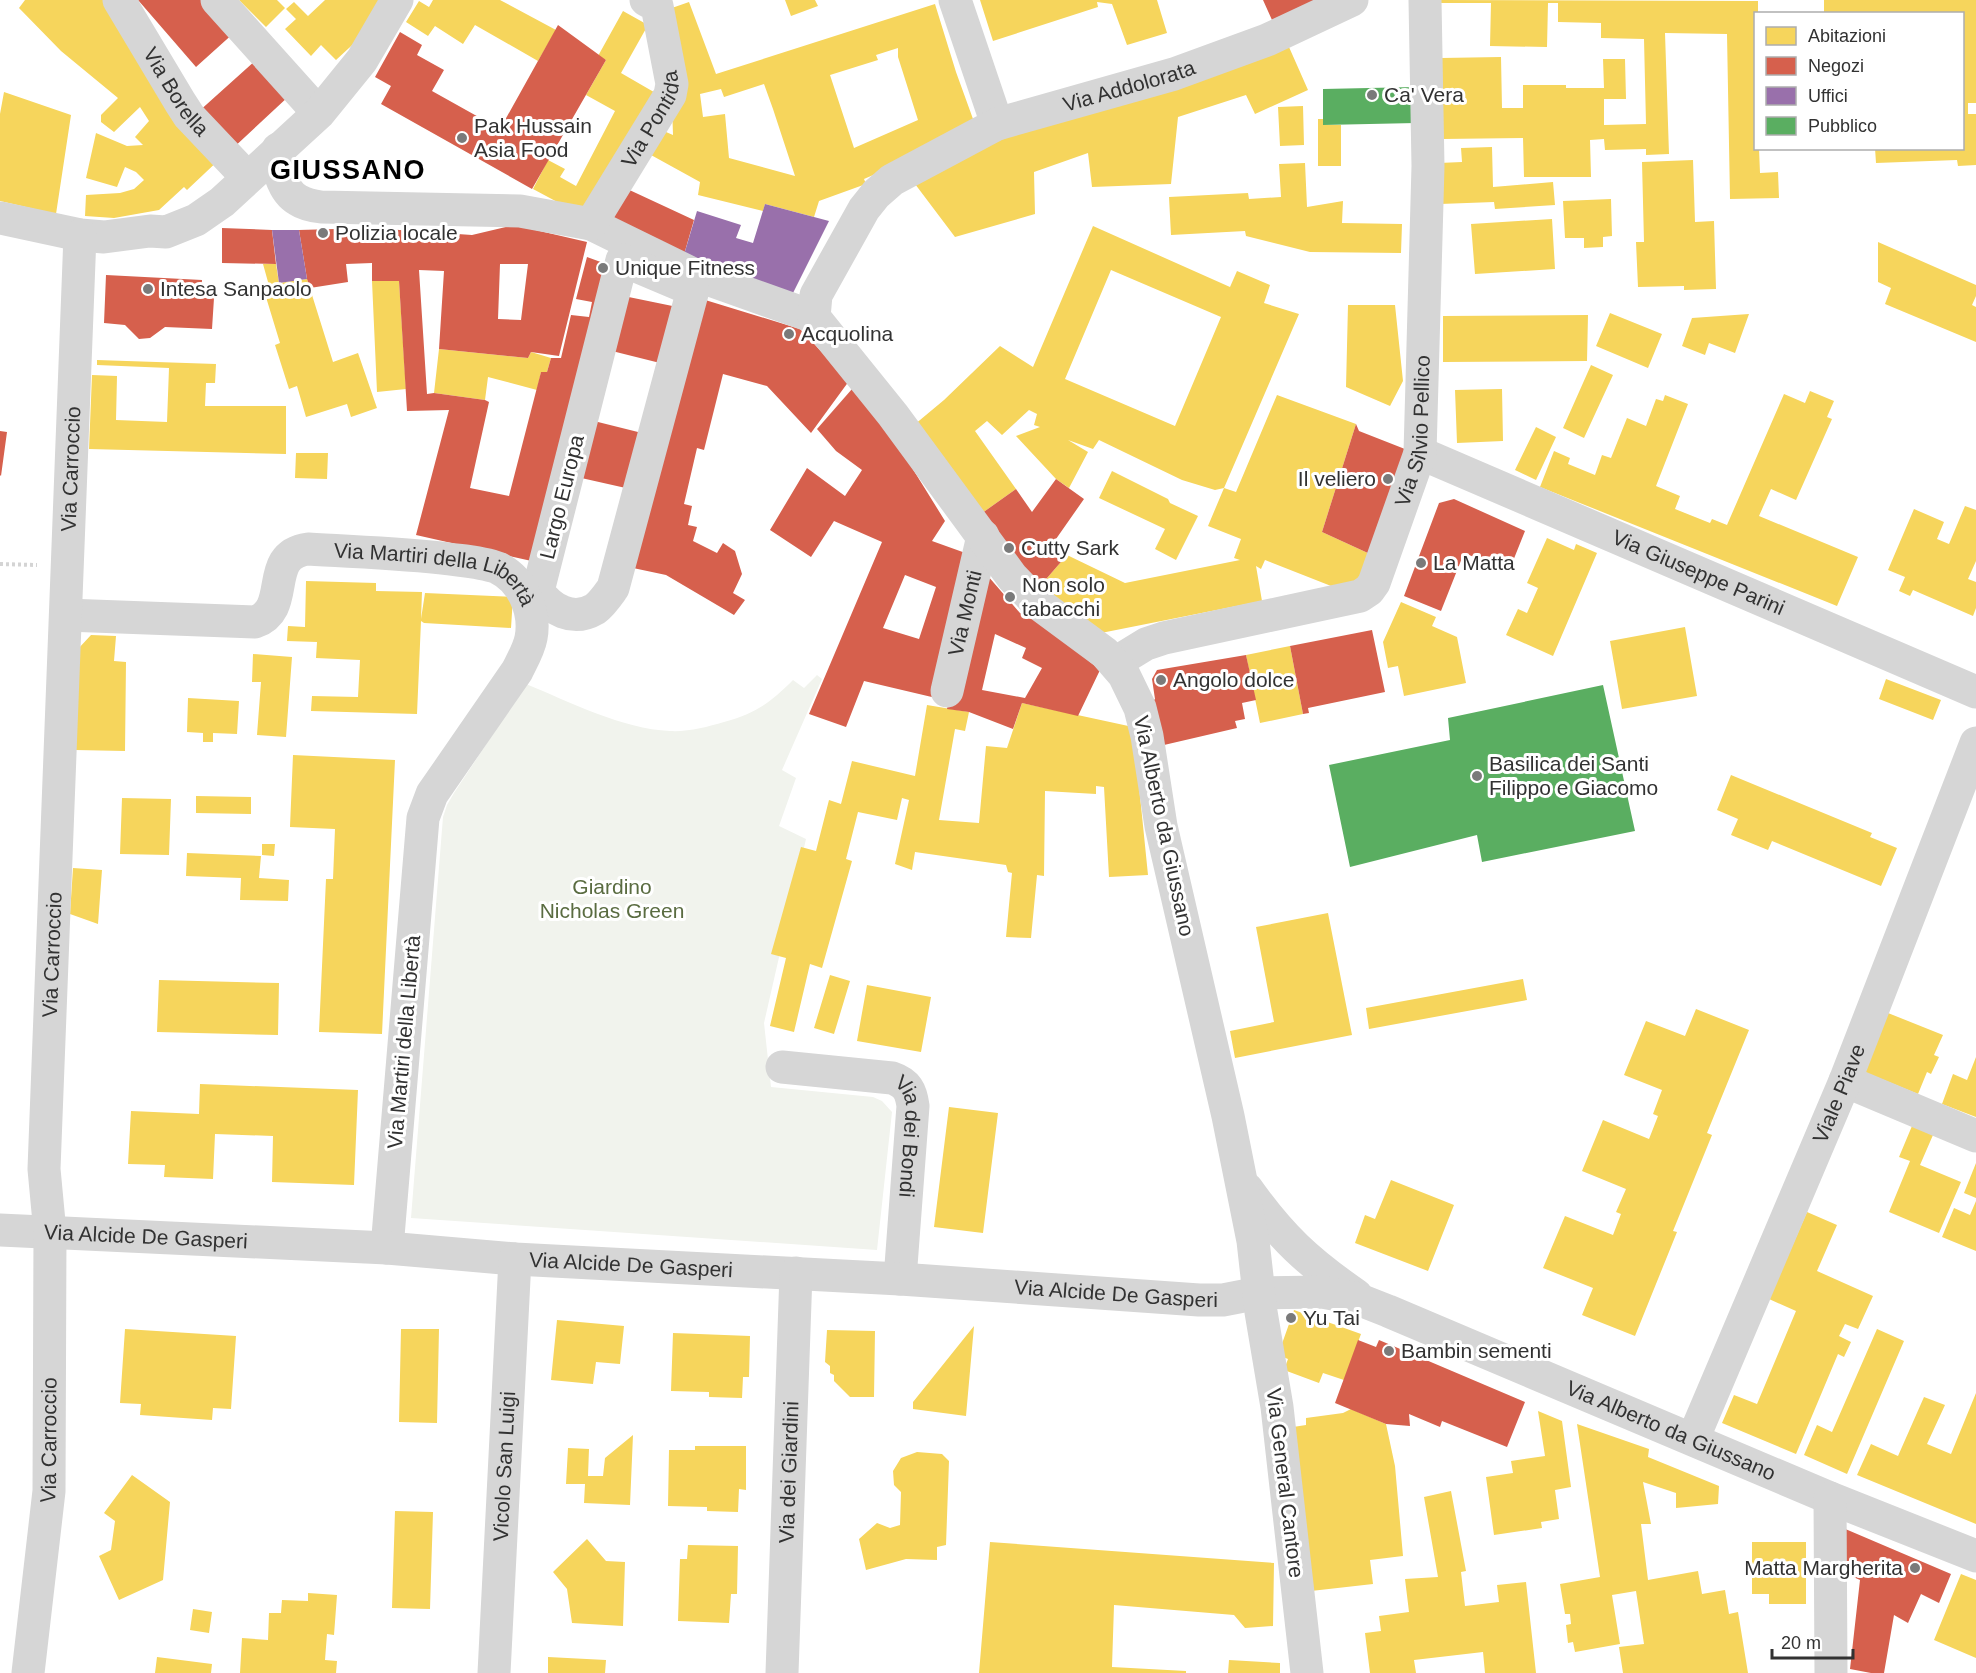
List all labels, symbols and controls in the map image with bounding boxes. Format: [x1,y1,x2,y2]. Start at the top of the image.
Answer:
legend [1754,12,1964,150]
text: Abitazioni [1808,26,1886,46]
street label: Via Borella [139,43,214,141]
street label: Via Addolorata [1060,55,1198,116]
text: Negozi [1808,56,1864,76]
street label: Via Pontida [617,69,683,171]
place label: Ca' Vera [1384,83,1464,106]
text: Uffici [1808,86,1848,106]
marker: Ca' Vera [1365,88,1379,102]
place label: Pak Hussain Asia Food [474,114,592,161]
text: Pubblico [1808,116,1877,136]
marker: Pak Hussain Asia Food [455,131,469,145]
district label: GIUSSANO [270,155,426,185]
place label: Polizia locale [335,221,458,244]
marker: Polizia locale [316,226,330,240]
place label: Unique Fitness [615,256,755,279]
marker: Unique Fitness [596,261,610,275]
place label: Intesa Sanpaolo [160,277,312,300]
marker: Intesa Sanpaolo [141,282,155,296]
place label: Acquolina [801,322,894,345]
marker: Acquolina [782,327,796,341]
street label: Via Silvio Pellico [1390,355,1434,509]
street label: Via Carroccio [57,406,84,532]
street label: Largo Europa [535,432,588,561]
place label: Il veliero [1298,467,1376,490]
marker: Il veliero [1381,472,1395,486]
street label: Via Giuseppe Parini [1609,525,1788,619]
place label: Cutty Sark [1021,536,1120,559]
street label: Via Martiri della Libertà [333,539,540,609]
marker: Cutty Sark [1002,541,1016,555]
place label: La Matta [1433,551,1515,574]
marker: La Matta [1414,556,1428,570]
street label: Via Monti [944,568,986,658]
place label: Non solo tabacchi [1022,573,1105,620]
marker: Non solo tabacchi [1003,590,1017,604]
place label: Angolo dolce [1173,668,1294,691]
marker: Angolo dolce [1154,673,1168,687]
street label: Via Alberto da Giussano [1130,713,1199,938]
place label: Basilica dei Santi Filippo e Giacomo [1489,752,1658,799]
marker: Basilica dei Santi Filippo e Giacomo [1470,769,1484,783]
park label: Giardino Nicholas Green [540,875,684,922]
street label: Via Carroccio [38,891,66,1018]
street label: Via Martiri della Libertà [383,934,424,1150]
street label: Viale Piave [1808,1041,1869,1146]
street label: Via dei Bondi [891,1070,925,1198]
street label: Via Alcide De Gasperi [43,1220,248,1253]
street label: Via Alcide De Gasperi [528,1248,733,1281]
street label: Via Alcide De Gasperi [1014,1275,1218,1311]
place label: Yu Tai [1303,1306,1360,1329]
marker: Yu Tai [1284,1311,1298,1325]
place label: Bambin sementi [1401,1339,1552,1362]
marker: Bambin sementi [1382,1344,1396,1358]
street label: Via Alberto da Giussano [1563,1376,1779,1485]
street label: Via Carroccio [36,1377,60,1504]
street label: Via General Cantore [1262,1387,1309,1579]
street label: Vicolo San Luigi [489,1391,519,1542]
street label: Via dei Giardini [775,1401,803,1544]
place label: Matta Margherita [1744,1556,1903,1579]
marker: Matta Margherita [1908,1561,1922,1575]
scale bar [1772,1622,1853,1660]
text: 20 m [1781,1633,1821,1653]

